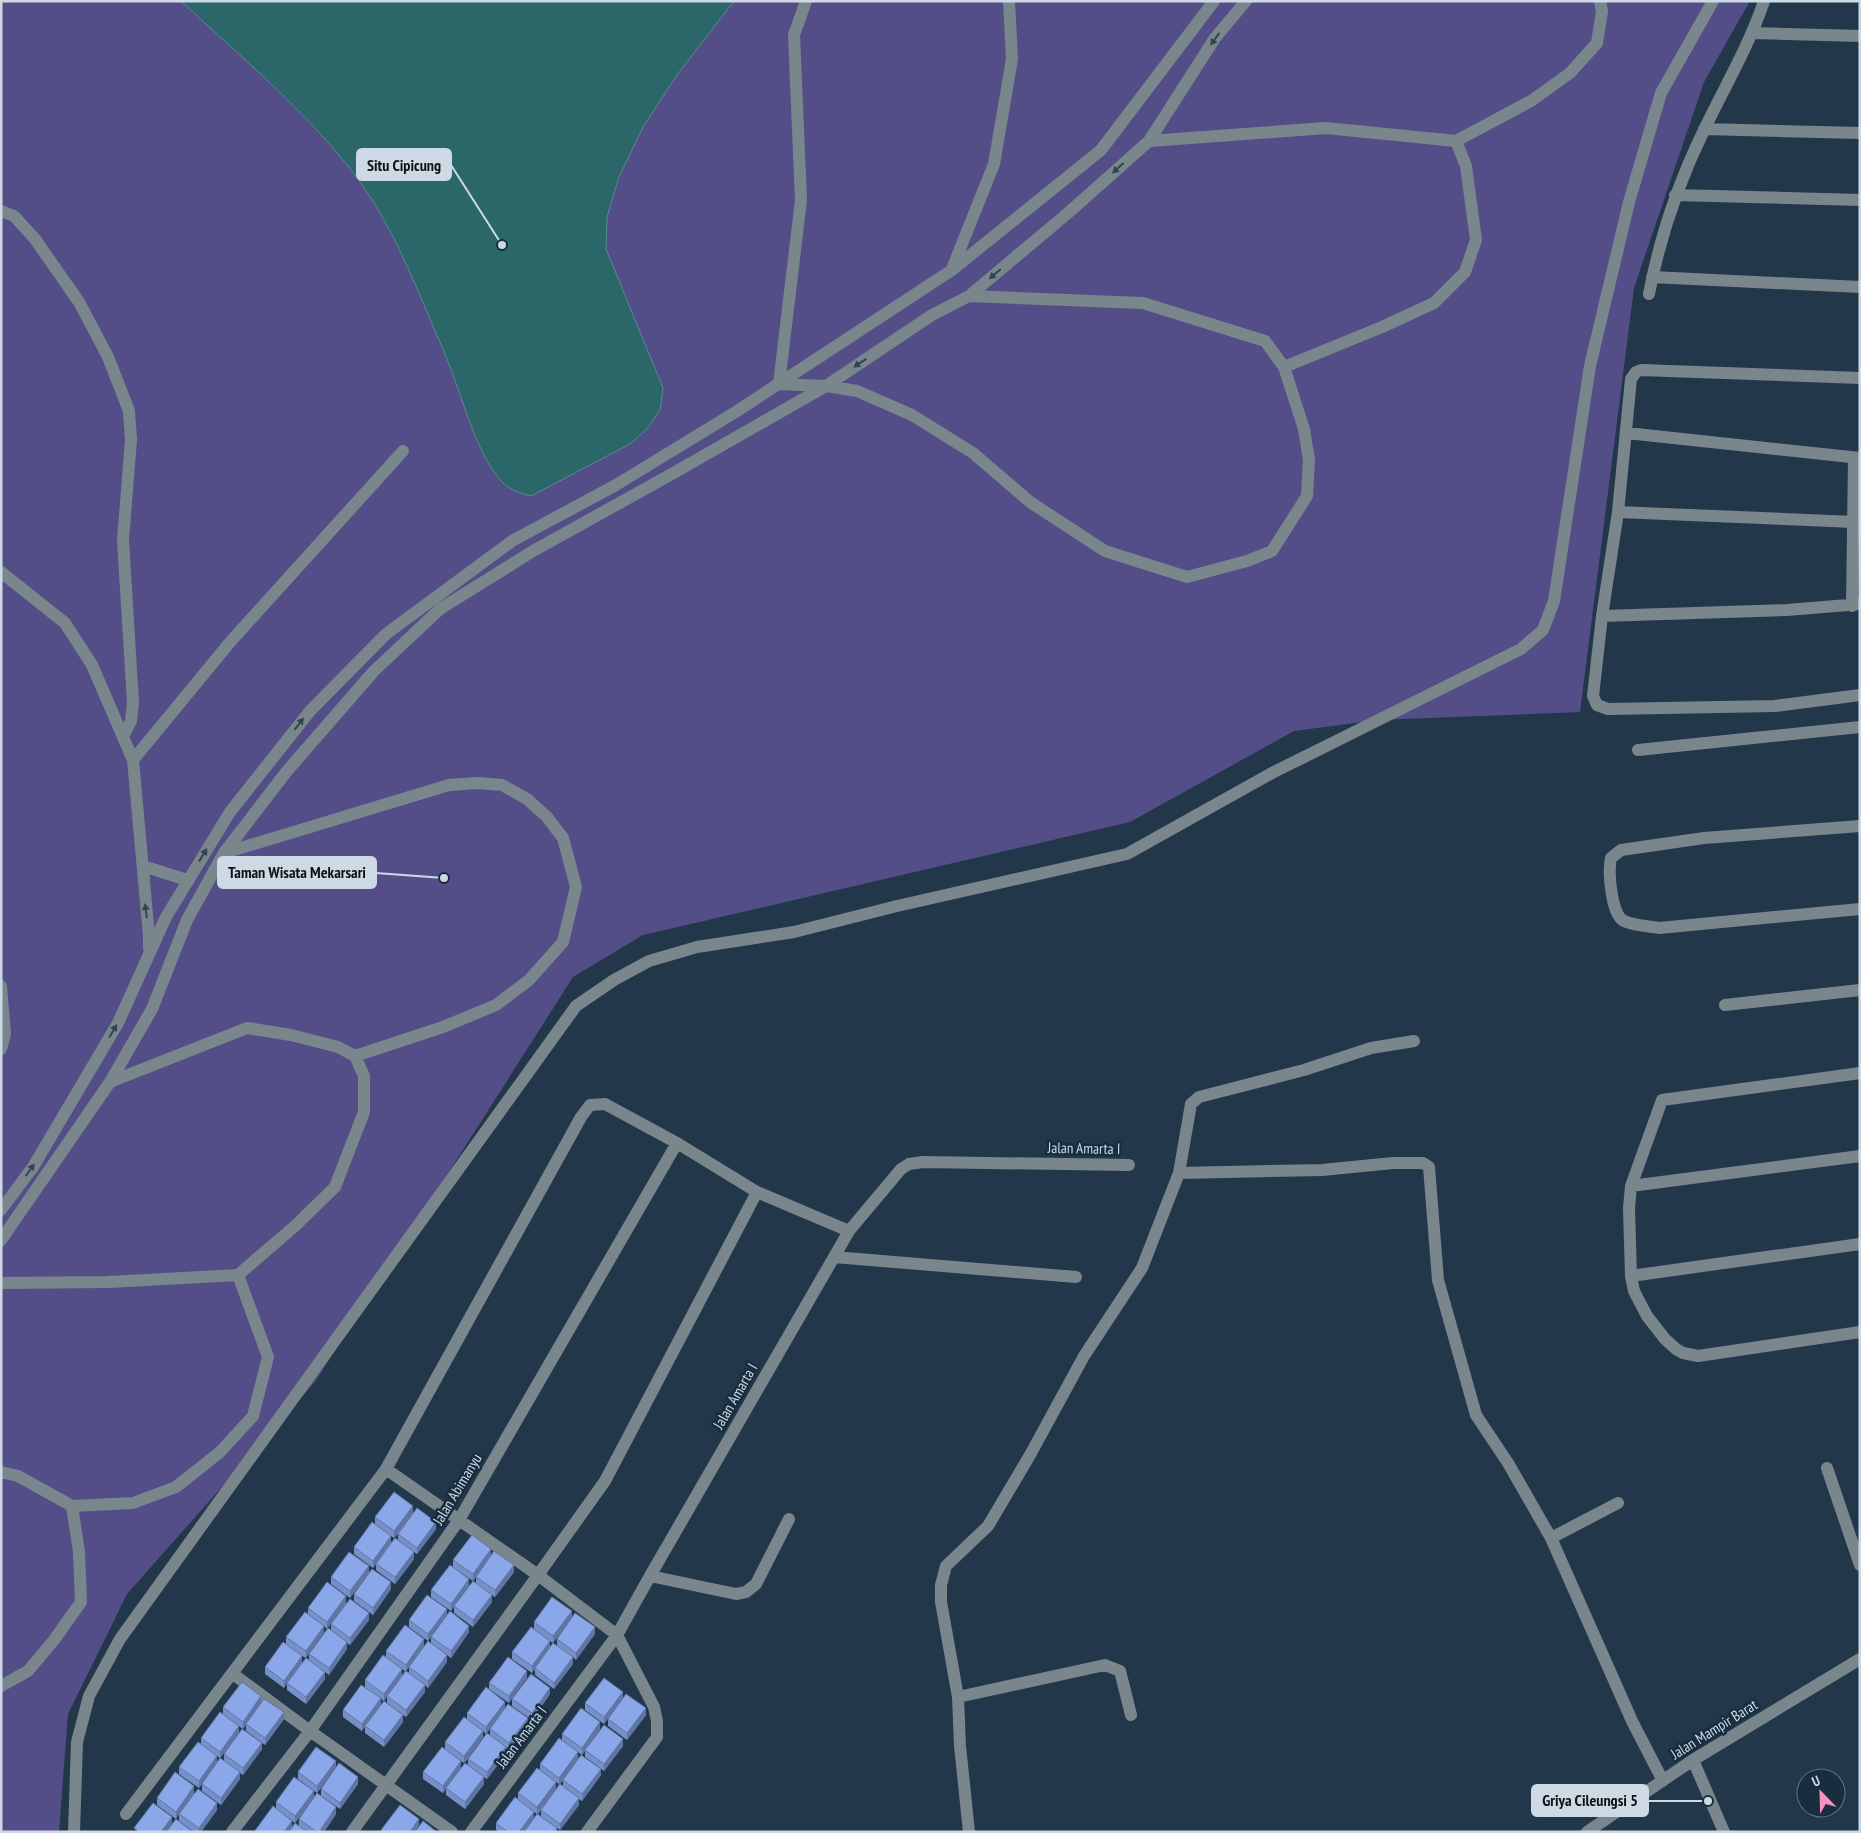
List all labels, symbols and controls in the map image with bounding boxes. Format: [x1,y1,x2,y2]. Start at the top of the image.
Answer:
one-way arrow [1210,32,1220,46]
callout: Situ Cipicung [357,149,451,180]
text: Situ Cipicung [367,155,441,175]
one-way arrow [1113,162,1125,174]
one-way arrow [989,269,1002,280]
one-way arrow [853,358,866,368]
one-way arrow [294,718,304,731]
one-way arrow [198,848,207,862]
callout: Taman Wisata Mekarsari [218,857,376,888]
text: Taman Wisata Mekarsari [228,862,366,882]
one-way arrow [142,903,150,919]
one-way arrow [109,1024,118,1037]
street label: Jalan Amarta I [1047,1138,1120,1158]
one-way arrow [25,1163,35,1177]
street label: Jalan Amarta I [708,1360,761,1433]
street label: Jalan Abimanyu [428,1450,486,1529]
street label: Jalan Mampir Barat [1666,1695,1761,1764]
street label: Jalan Amarta I [491,1702,550,1773]
north arrow [1796,1768,1846,1818]
text: U [1809,1771,1823,1791]
callout: Griya Cileungsi 5 [1532,1785,1648,1816]
text: Griya Cileungsi 5 [1542,1790,1638,1810]

